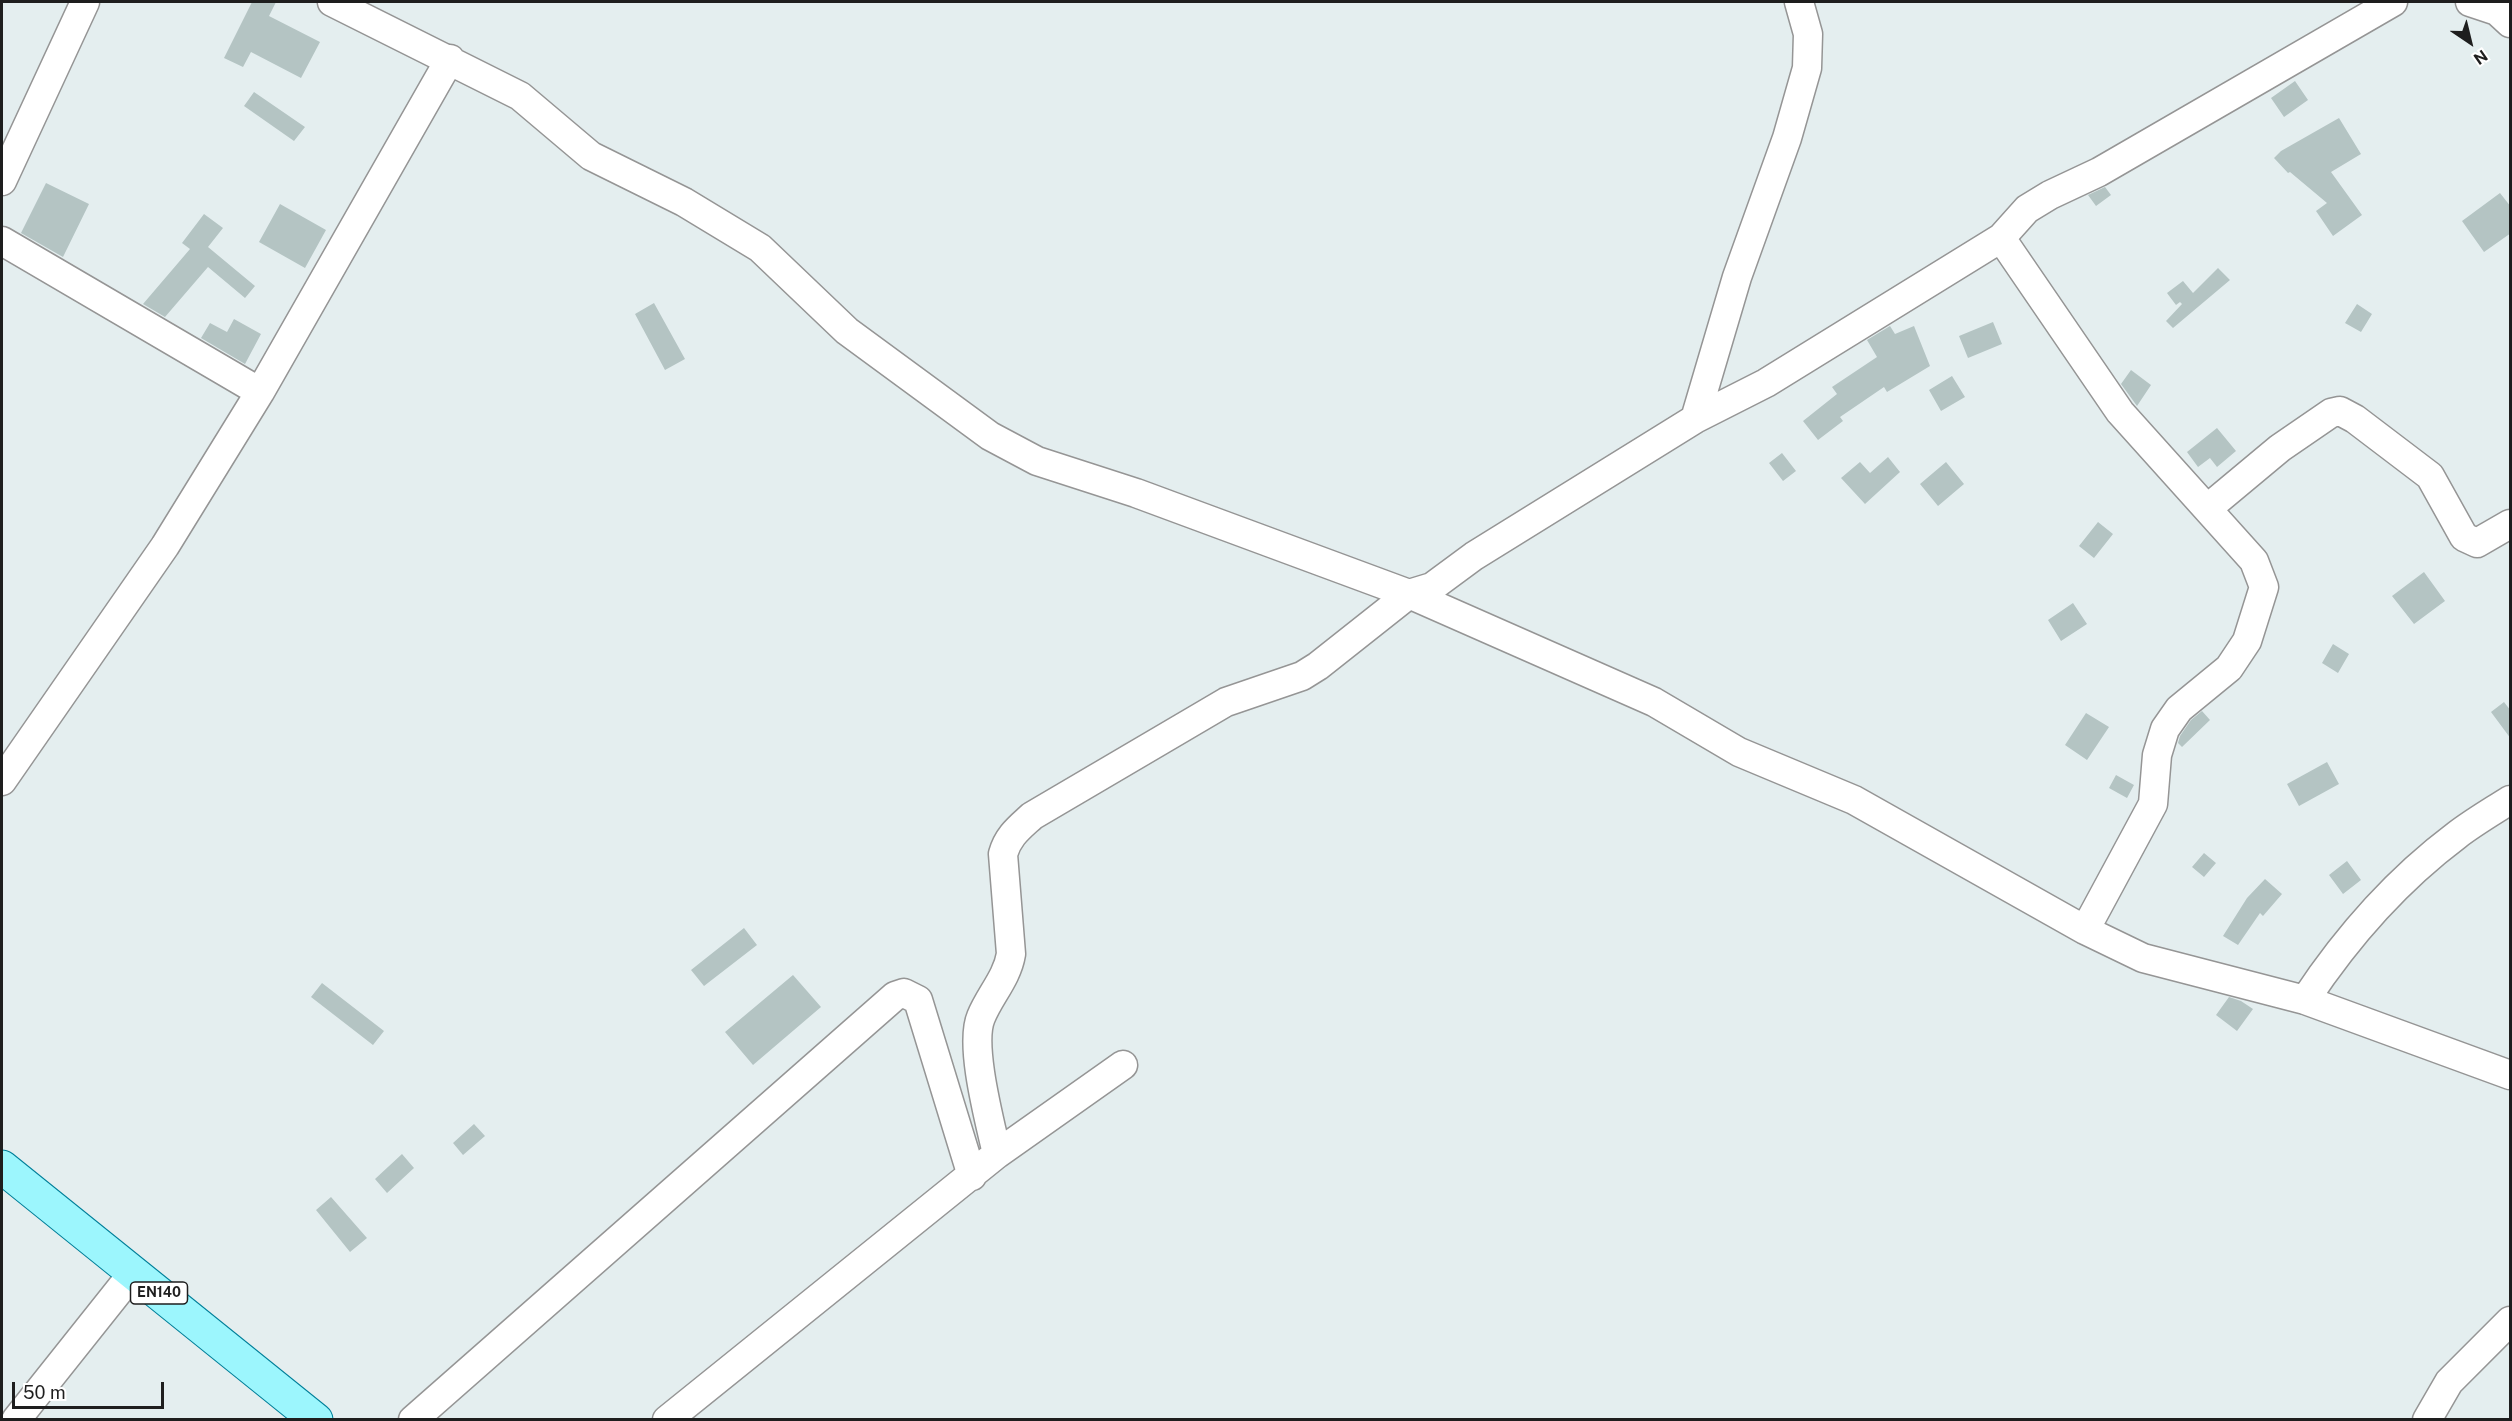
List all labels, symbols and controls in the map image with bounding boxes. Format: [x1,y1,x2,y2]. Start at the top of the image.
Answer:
north arrow [2440,12,2500,72]
text: N [2470,46,2491,69]
road number: EN140 [130,1282,188,1304]
scale bar [15,1370,166,1408]
text: 50 m [23,1382,66,1403]

